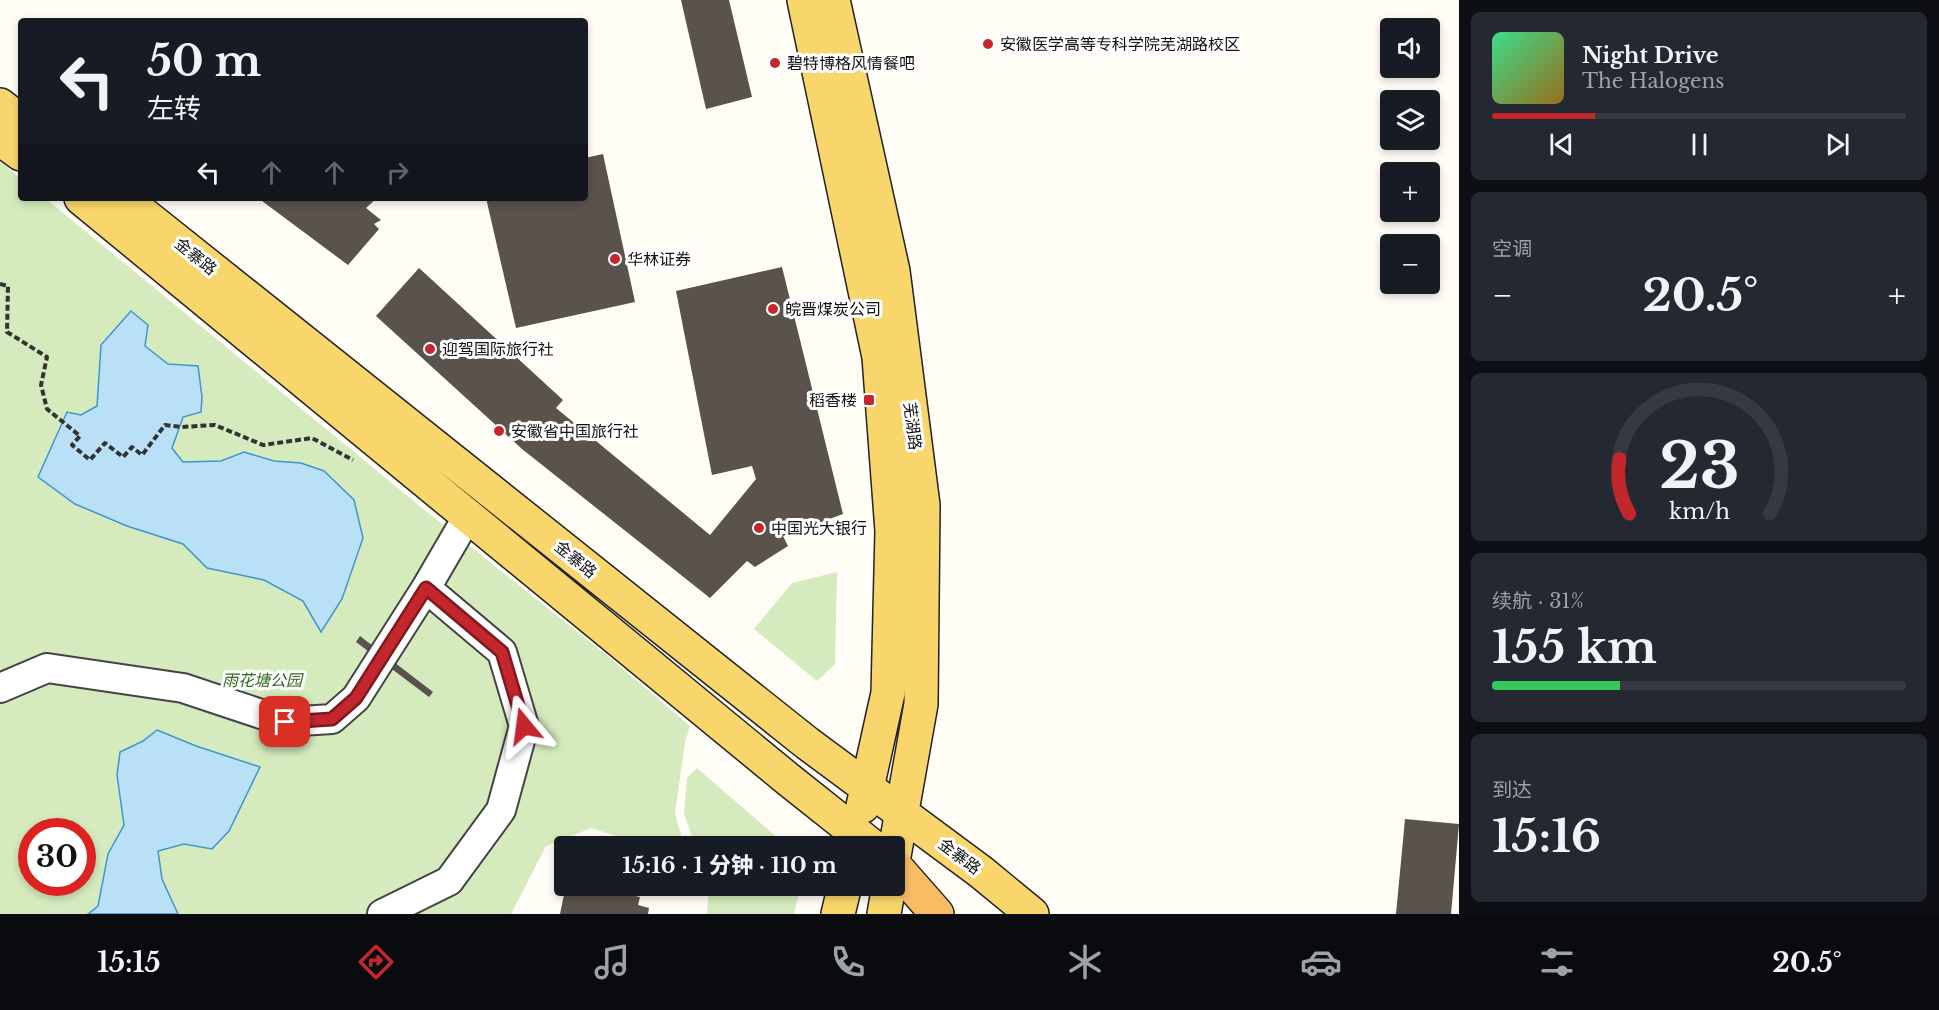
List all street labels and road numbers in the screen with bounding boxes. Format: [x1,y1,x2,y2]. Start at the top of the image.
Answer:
street label: 金寨路 [171,233,221,279]
street label: 芜湖路 [900,401,926,451]
street label: 金寨路 [551,536,601,582]
street label: 金寨路 [935,834,985,878]

